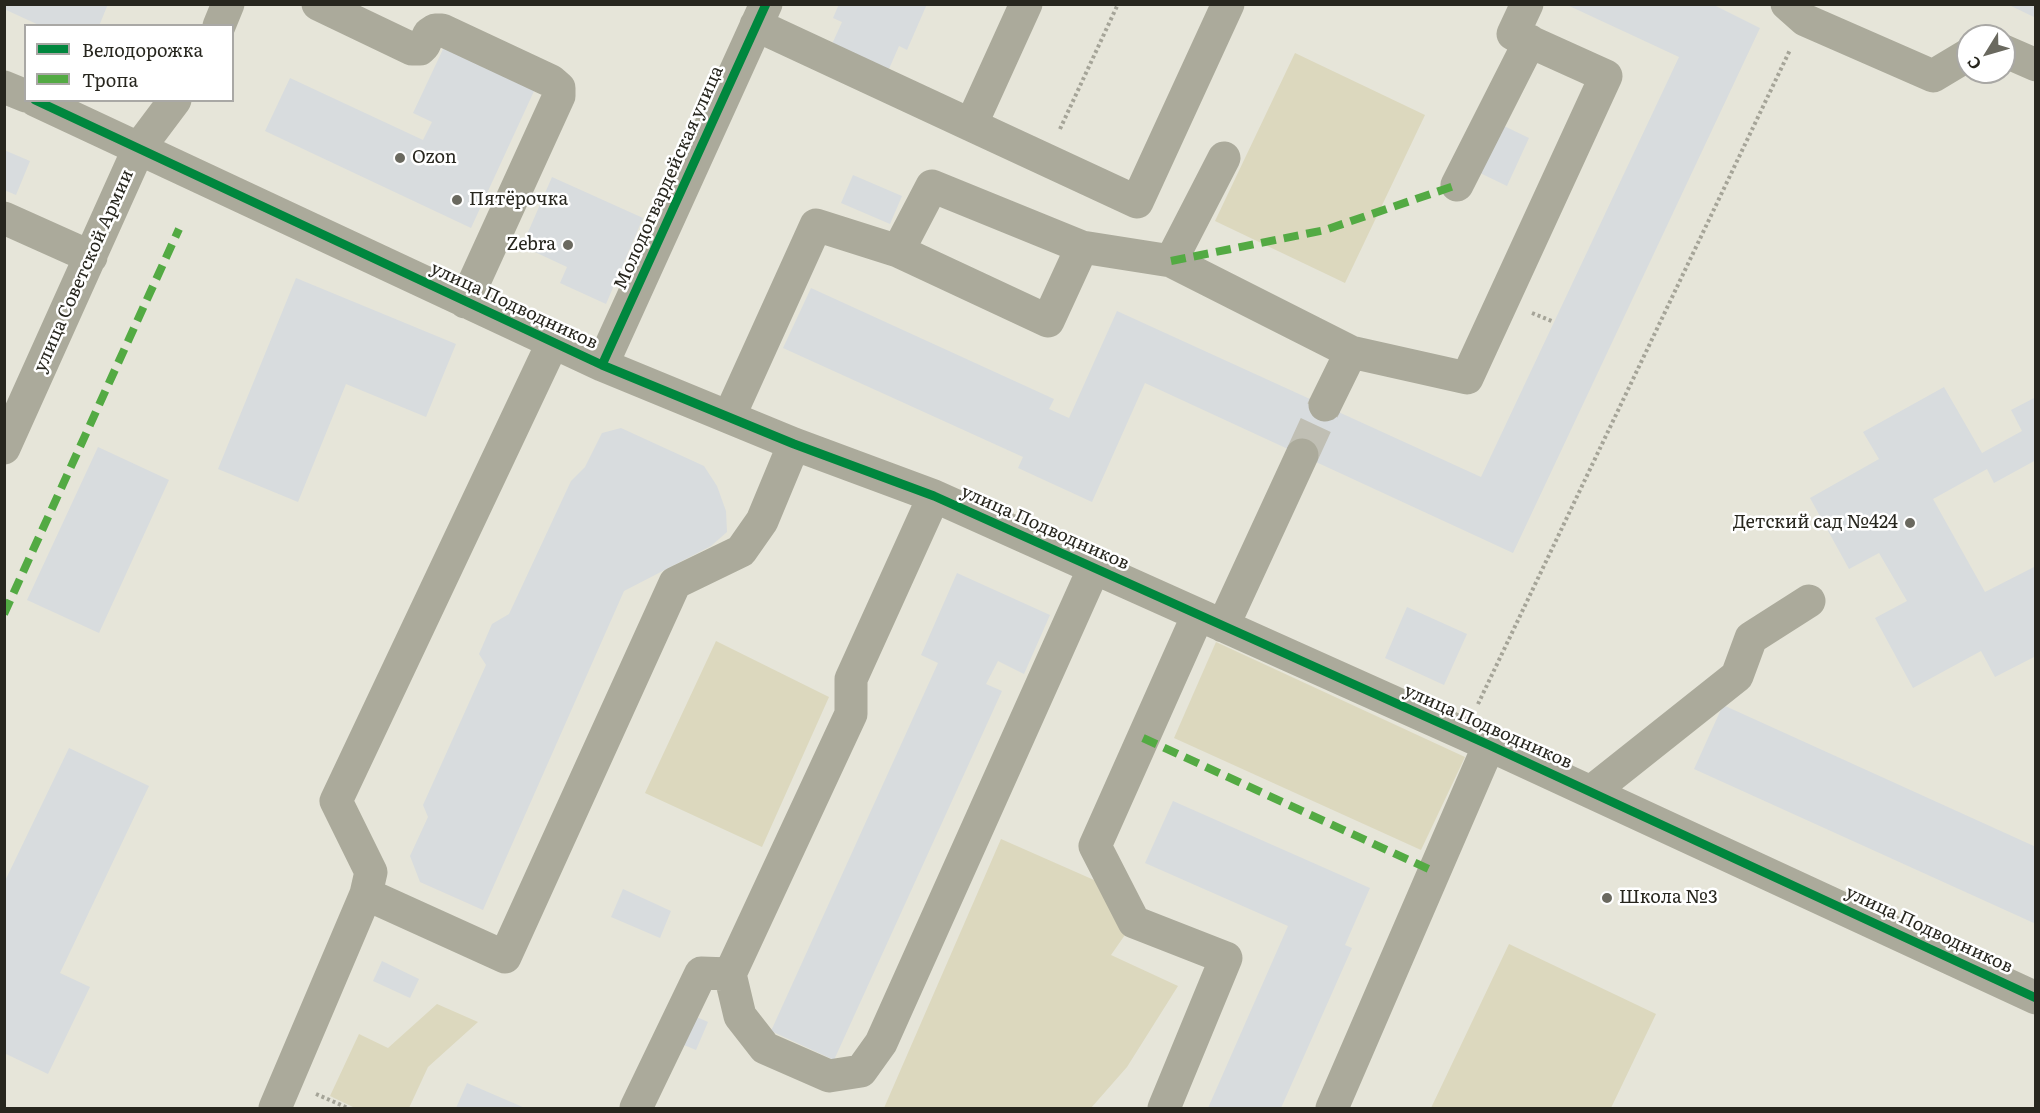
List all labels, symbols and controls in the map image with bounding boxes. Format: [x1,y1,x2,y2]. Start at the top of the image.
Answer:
legend [24,24,234,102]
north arrow [1956,24,2016,84]
text: Велодорожка [82,36,203,63]
text: С [1960,52,1986,75]
street label: Молодогвардейская улица [610,63,728,293]
text: Тропа [82,66,138,93]
place label: Ozon [412,147,457,169]
marker: Ozon [393,151,407,165]
street label: улица Советской Армии [29,166,139,376]
place label: Пятёрочка [469,189,568,211]
marker: Пятёрочка [450,193,464,207]
place label: Zebra [506,234,556,256]
marker: Zebra [561,238,575,252]
street label: улица Подводников [427,258,601,354]
street label: улица Подводников [957,481,1133,575]
place label: Детский сад №424 [1733,512,1898,534]
marker: Детский сад №424 [1903,516,1917,530]
street label: улица Подводников [1400,680,1576,774]
street label: улица Подводников [1842,882,2016,978]
place label: Школа №3 [1619,887,1718,909]
marker: Школа №3 [1600,891,1614,905]

